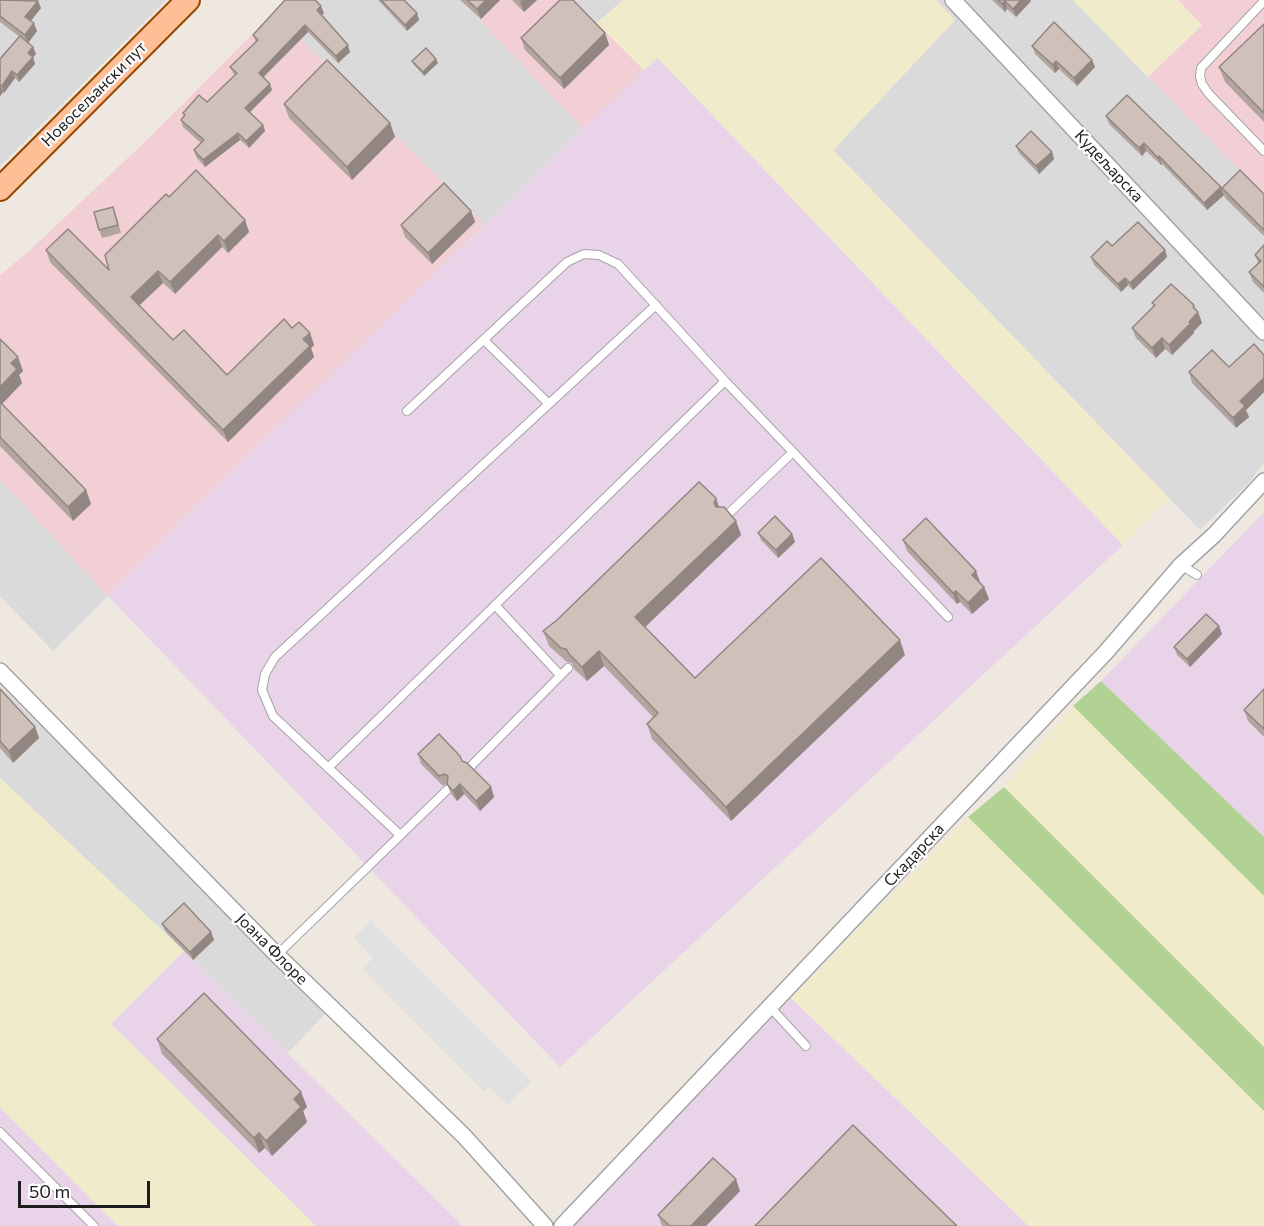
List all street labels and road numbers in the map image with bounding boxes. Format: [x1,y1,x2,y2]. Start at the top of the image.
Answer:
street label: Новосељански пут [38,38,150,150]
street label: Кудељарска [1071,126,1147,206]
street label: Скадарска [880,819,948,891]
street label: Јоана Флоре [232,909,312,989]

